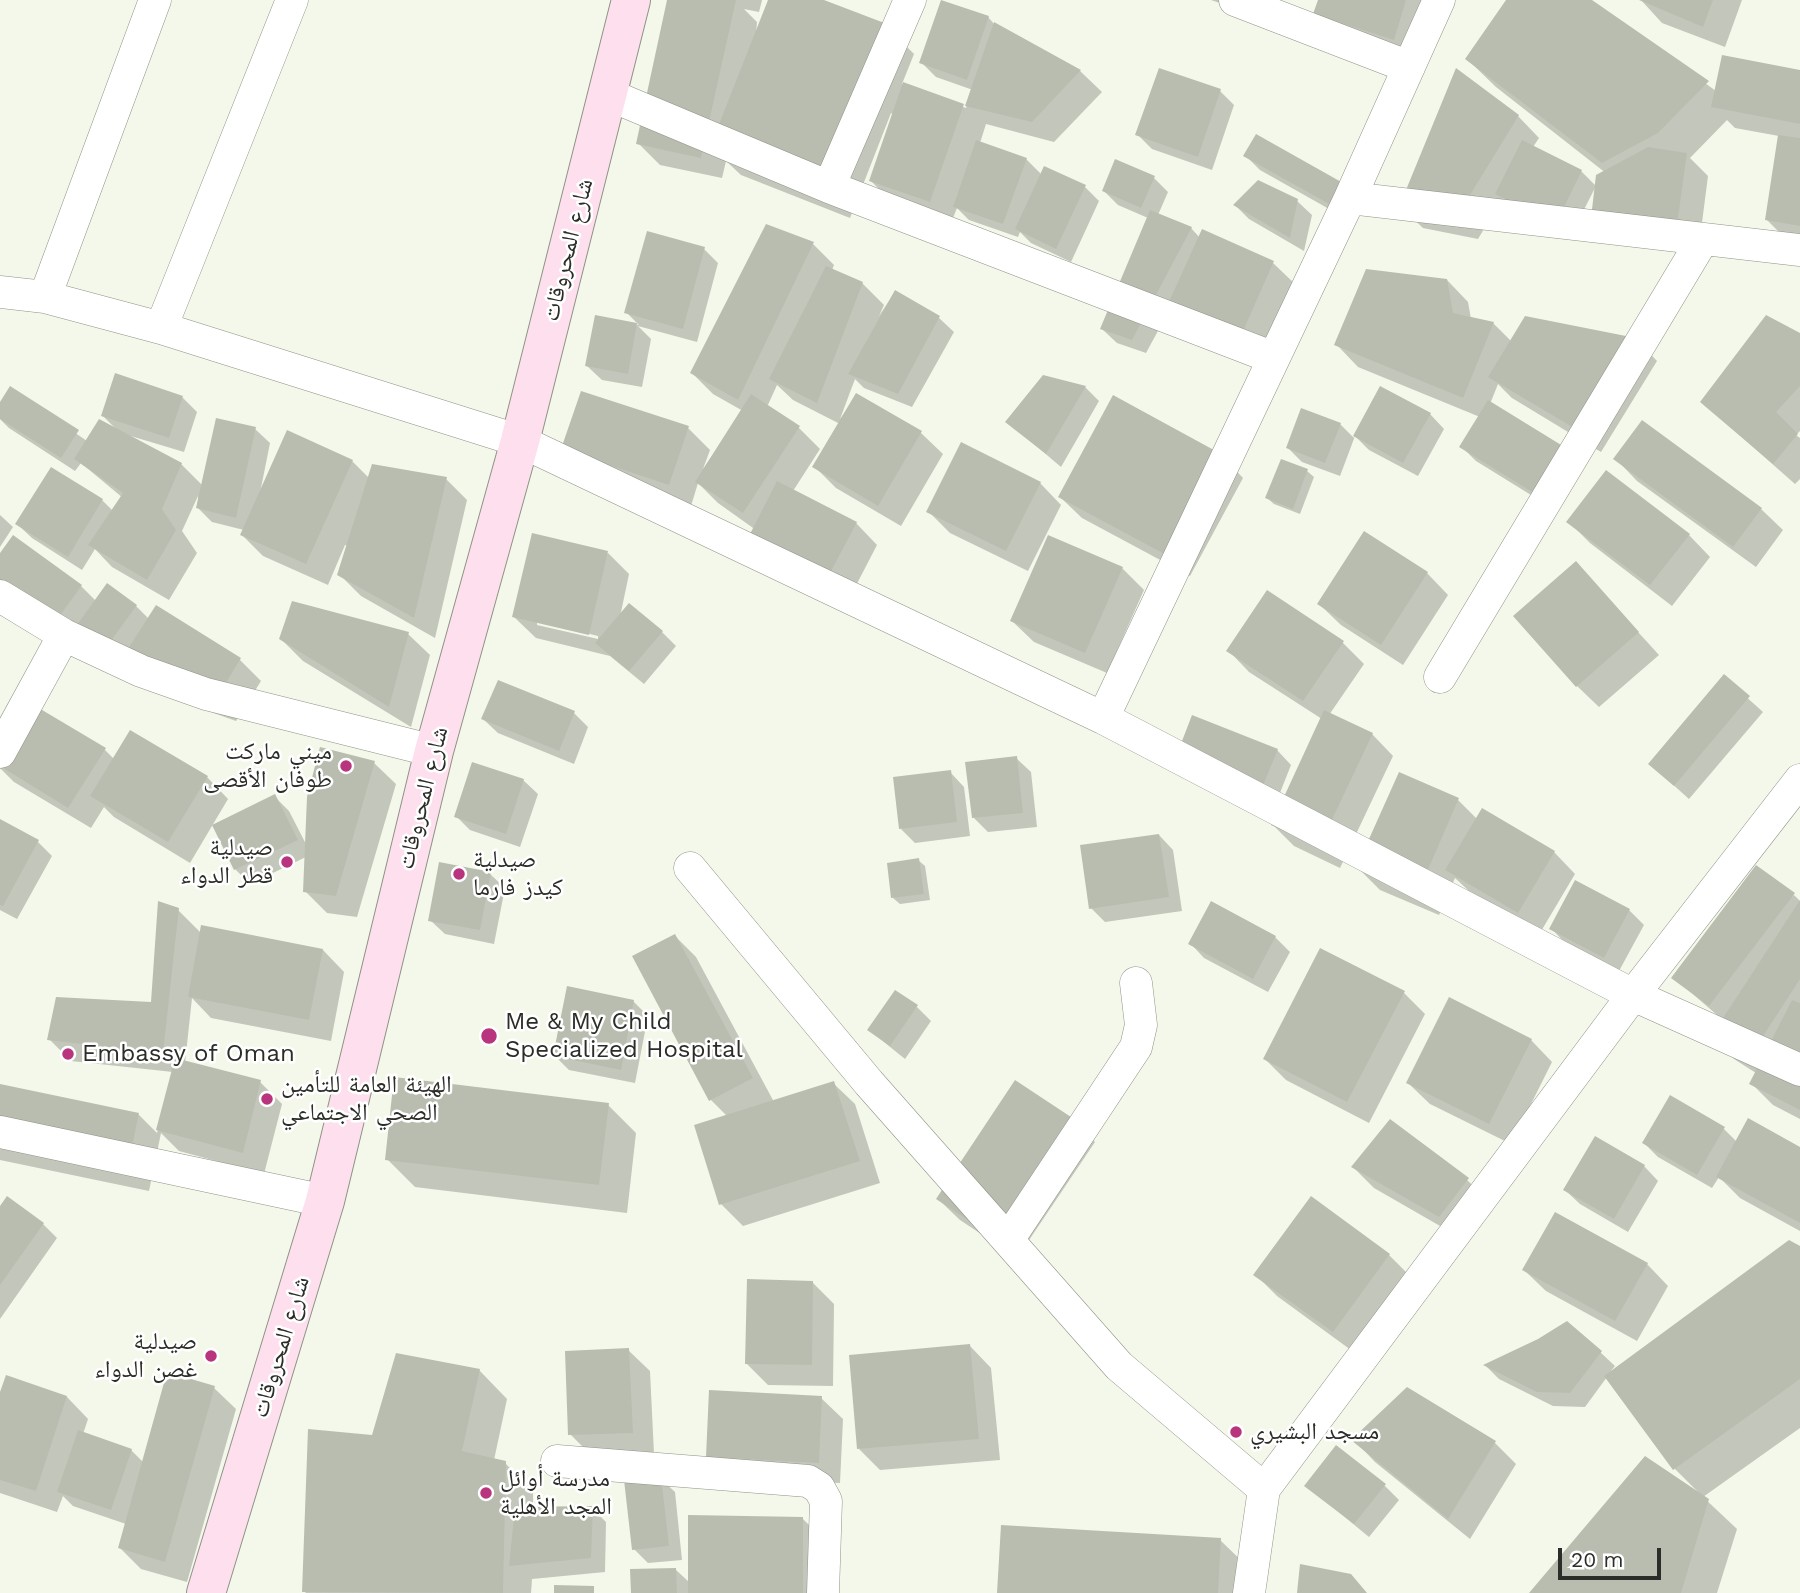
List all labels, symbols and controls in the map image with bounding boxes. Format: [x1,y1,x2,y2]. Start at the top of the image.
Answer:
street label: شارع المحروقات [536,176,600,324]
street label: شارع المحروقات [391,724,455,872]
place label: ميني ماركت طوفان الأقصى [203,738,332,794]
marker: ميني ماركت طوفان الأقصى [338,758,354,774]
place label: صيدلية قطر الدواء [180,834,273,890]
place label: صيدلية كيدز فارما [473,846,563,902]
marker: صيدلية قطر الدواء [279,854,295,870]
marker: صيدلية كيدز فارما [451,866,467,882]
place label: Me & My Child Specialized Hospital [505,1008,743,1064]
marker: Me & My Child Specialized Hospital [479,1026,499,1046]
place label: Embassy of Oman [82,1040,295,1068]
marker: Embassy of Oman [60,1046,76,1062]
place label: الهيئة العامة للتأمين الصحي الاجتماعي [281,1071,452,1127]
marker: الهيئة العامة للتأمين الصحي الاجتماعي [259,1091,275,1107]
street label: شارع المحروقات [246,1273,316,1421]
place label: صيدلية غصن الدواء [94,1328,197,1384]
marker: صيدلية غصن الدواء [203,1348,219,1364]
place label: مسجد البشيري [1250,1418,1379,1446]
marker: مسجد البشيري [1228,1424,1244,1440]
place label: مدرسة أوائل المجد الأهلية [500,1465,612,1521]
marker: مدرسة أوائل المجد الأهلية [478,1485,494,1501]
scale bar [1562,1534,1665,1578]
text: 20 m [1571,1547,1623,1572]

